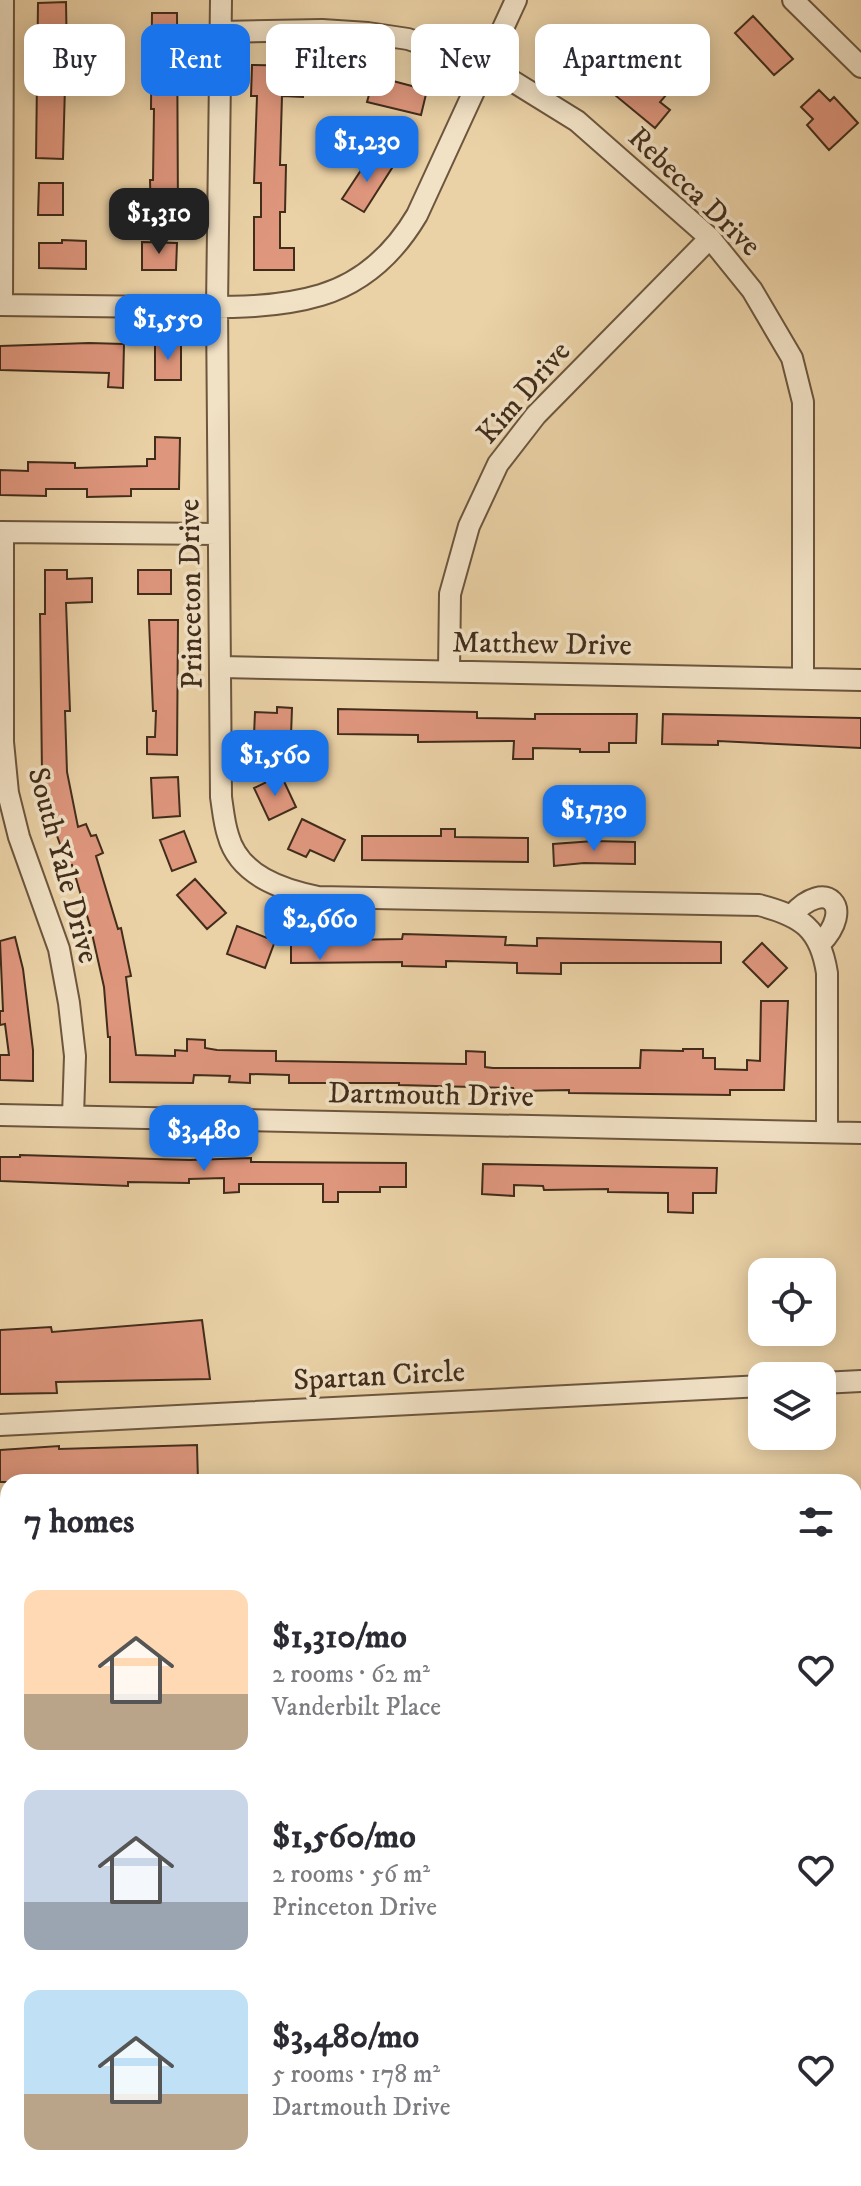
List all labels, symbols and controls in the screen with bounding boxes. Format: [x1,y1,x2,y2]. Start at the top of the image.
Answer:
chip: Buy [24,24,125,96]
chip: Rent [141,24,250,96]
chip: Filters [266,24,395,96]
chip: New [411,24,519,96]
chip: Apartment [535,24,710,96]
pin: $1,230 [302,116,432,184]
street label: Rebecca Drive [620,120,768,265]
text: $1,230 [333,125,401,158]
pin: $1,310 [94,188,224,256]
text: $1,310 [127,197,191,230]
pin: $1,550 [103,294,233,362]
text: $1,550 [133,303,203,336]
street label: Kim Drive [469,334,579,452]
street label: Princeton Drive [171,499,212,689]
street label: Matthew Drive [452,624,632,665]
pin: $1,560 [210,730,340,798]
text: $1,560 [240,739,310,772]
street label: South Yale Drive [19,764,106,967]
pin: $1,730 [529,785,659,853]
text: $1,730 [561,794,627,827]
pin: $2,660 [255,894,385,962]
text: $2,660 [282,903,358,936]
street label: Dartmouth Drive [328,1075,534,1116]
pin: $3,480 [139,1105,269,1173]
text: $3,480 [167,1114,241,1147]
map controls [748,1258,836,1450]
button: locate [748,1258,836,1346]
street label: Spartan Circle [292,1354,466,1399]
button: layers [748,1362,836,1450]
icon: filters [794,1500,838,1544]
text: 7 homes [24,1501,134,1543]
text: $1,310/mo [272,1616,407,1658]
icon: home [88,1622,184,1718]
icon: heart [794,1648,838,1692]
text: 2 rooms · 62 m² [272,1658,430,1691]
text: Vanderbilt Place [272,1691,441,1724]
text: $1,560/mo [272,1816,416,1858]
icon: home [88,1822,184,1918]
icon: heart [794,1848,838,1892]
text: 2 rooms · 56 m² [272,1858,430,1891]
text: Princeton Drive [272,1891,437,1924]
text: $3,480/mo [272,2016,419,2058]
icon: home [88,2022,184,2118]
icon: heart [794,2048,838,2092]
text: 5 rooms · 178 m² [272,2058,440,2091]
text: Dartmouth Drive [272,2091,451,2124]

